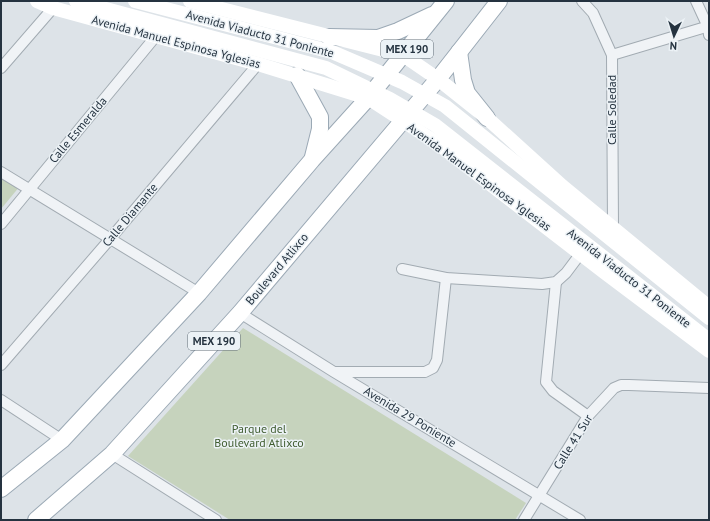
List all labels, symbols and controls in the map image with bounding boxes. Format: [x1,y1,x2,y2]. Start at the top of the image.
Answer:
street label: Avenida Viaducto 31 Poniente [184,7,336,61]
street label: Avenida Manuel Espinosa Yglesias [90,12,262,71]
north arrow [654,16,694,56]
text: N [669,39,677,53]
road number: MEX 190 [381,40,433,58]
street label: Calle Soledad [604,75,619,145]
street label: Calle Esmeralda [45,93,110,166]
street label: Avenida Manuel Espinosa Yglesias [404,119,554,234]
street label: Calle Diamante [99,180,161,249]
street label: Avenida Viaducto 31 Poniente [565,225,694,331]
street label: Boulevard Atlixco [242,230,311,308]
road number: MEX 190 [188,332,240,350]
street label: Avenida 29 Poniente [361,383,459,450]
street label: Calle 41 Sur [550,411,595,472]
park label: Parque del Boulevard Atlixco [214,421,304,450]

